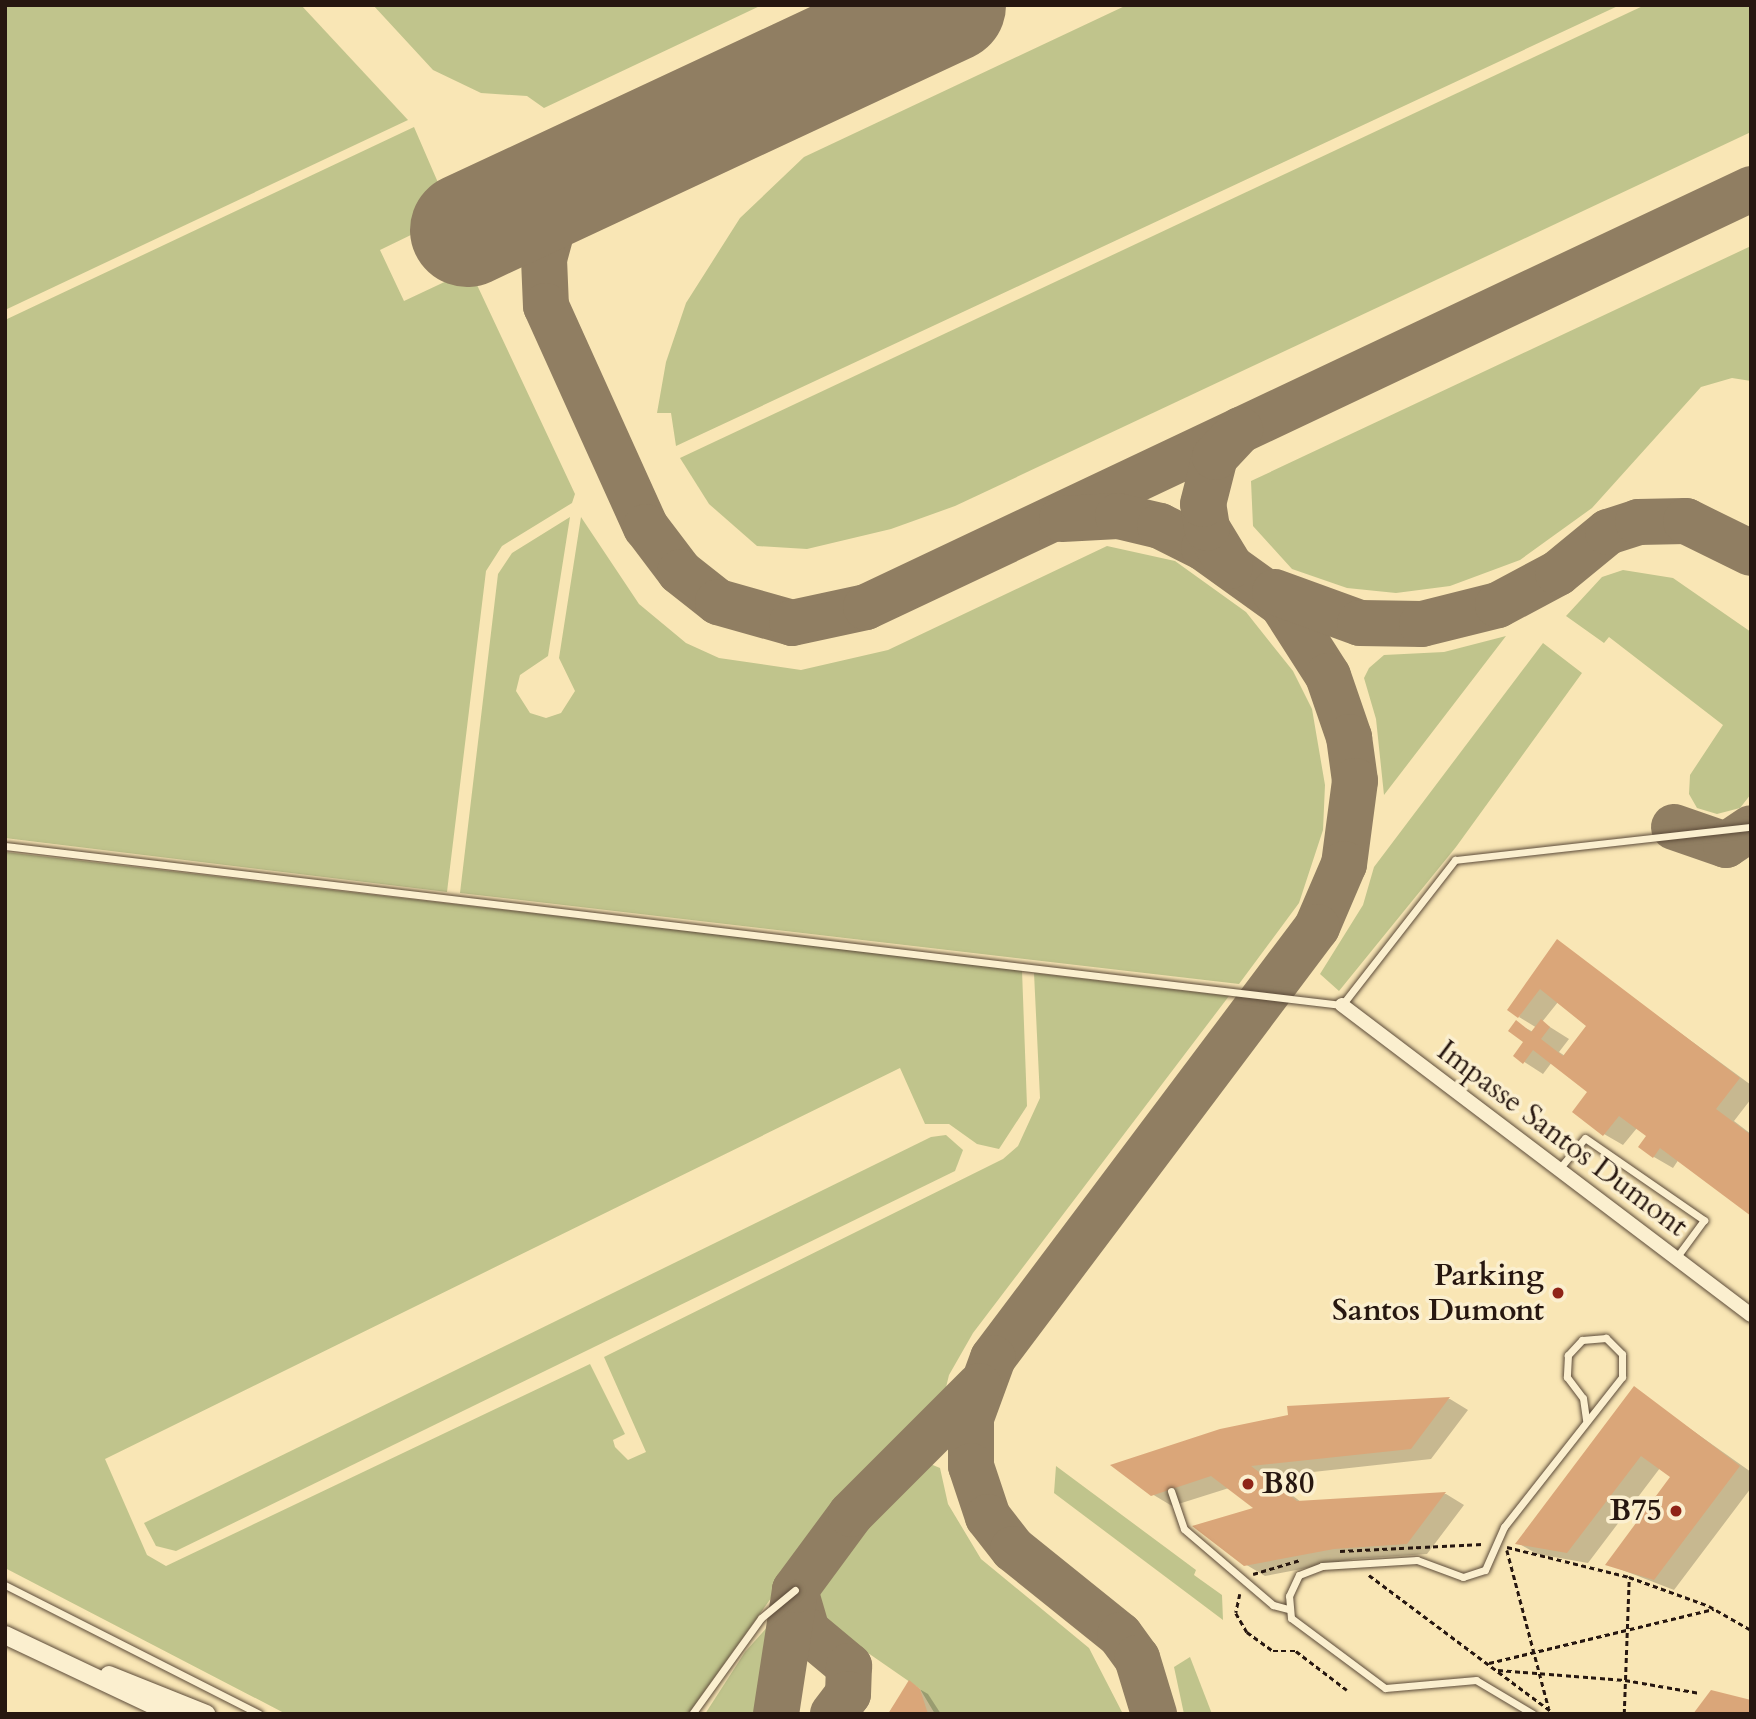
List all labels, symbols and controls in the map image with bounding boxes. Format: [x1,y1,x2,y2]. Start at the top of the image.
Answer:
street label: Impasse Santos Dumont [1430,1033,1694,1245]
place label: Parking Santos Dumont [1332,1258,1544,1328]
marker: Parking Santos Dumont [1550,1285,1566,1301]
place label: B80 [1262,1466,1314,1502]
marker: B80 [1240,1476,1256,1492]
place label: B75 [1610,1493,1662,1529]
marker: B75 [1668,1503,1684,1519]

